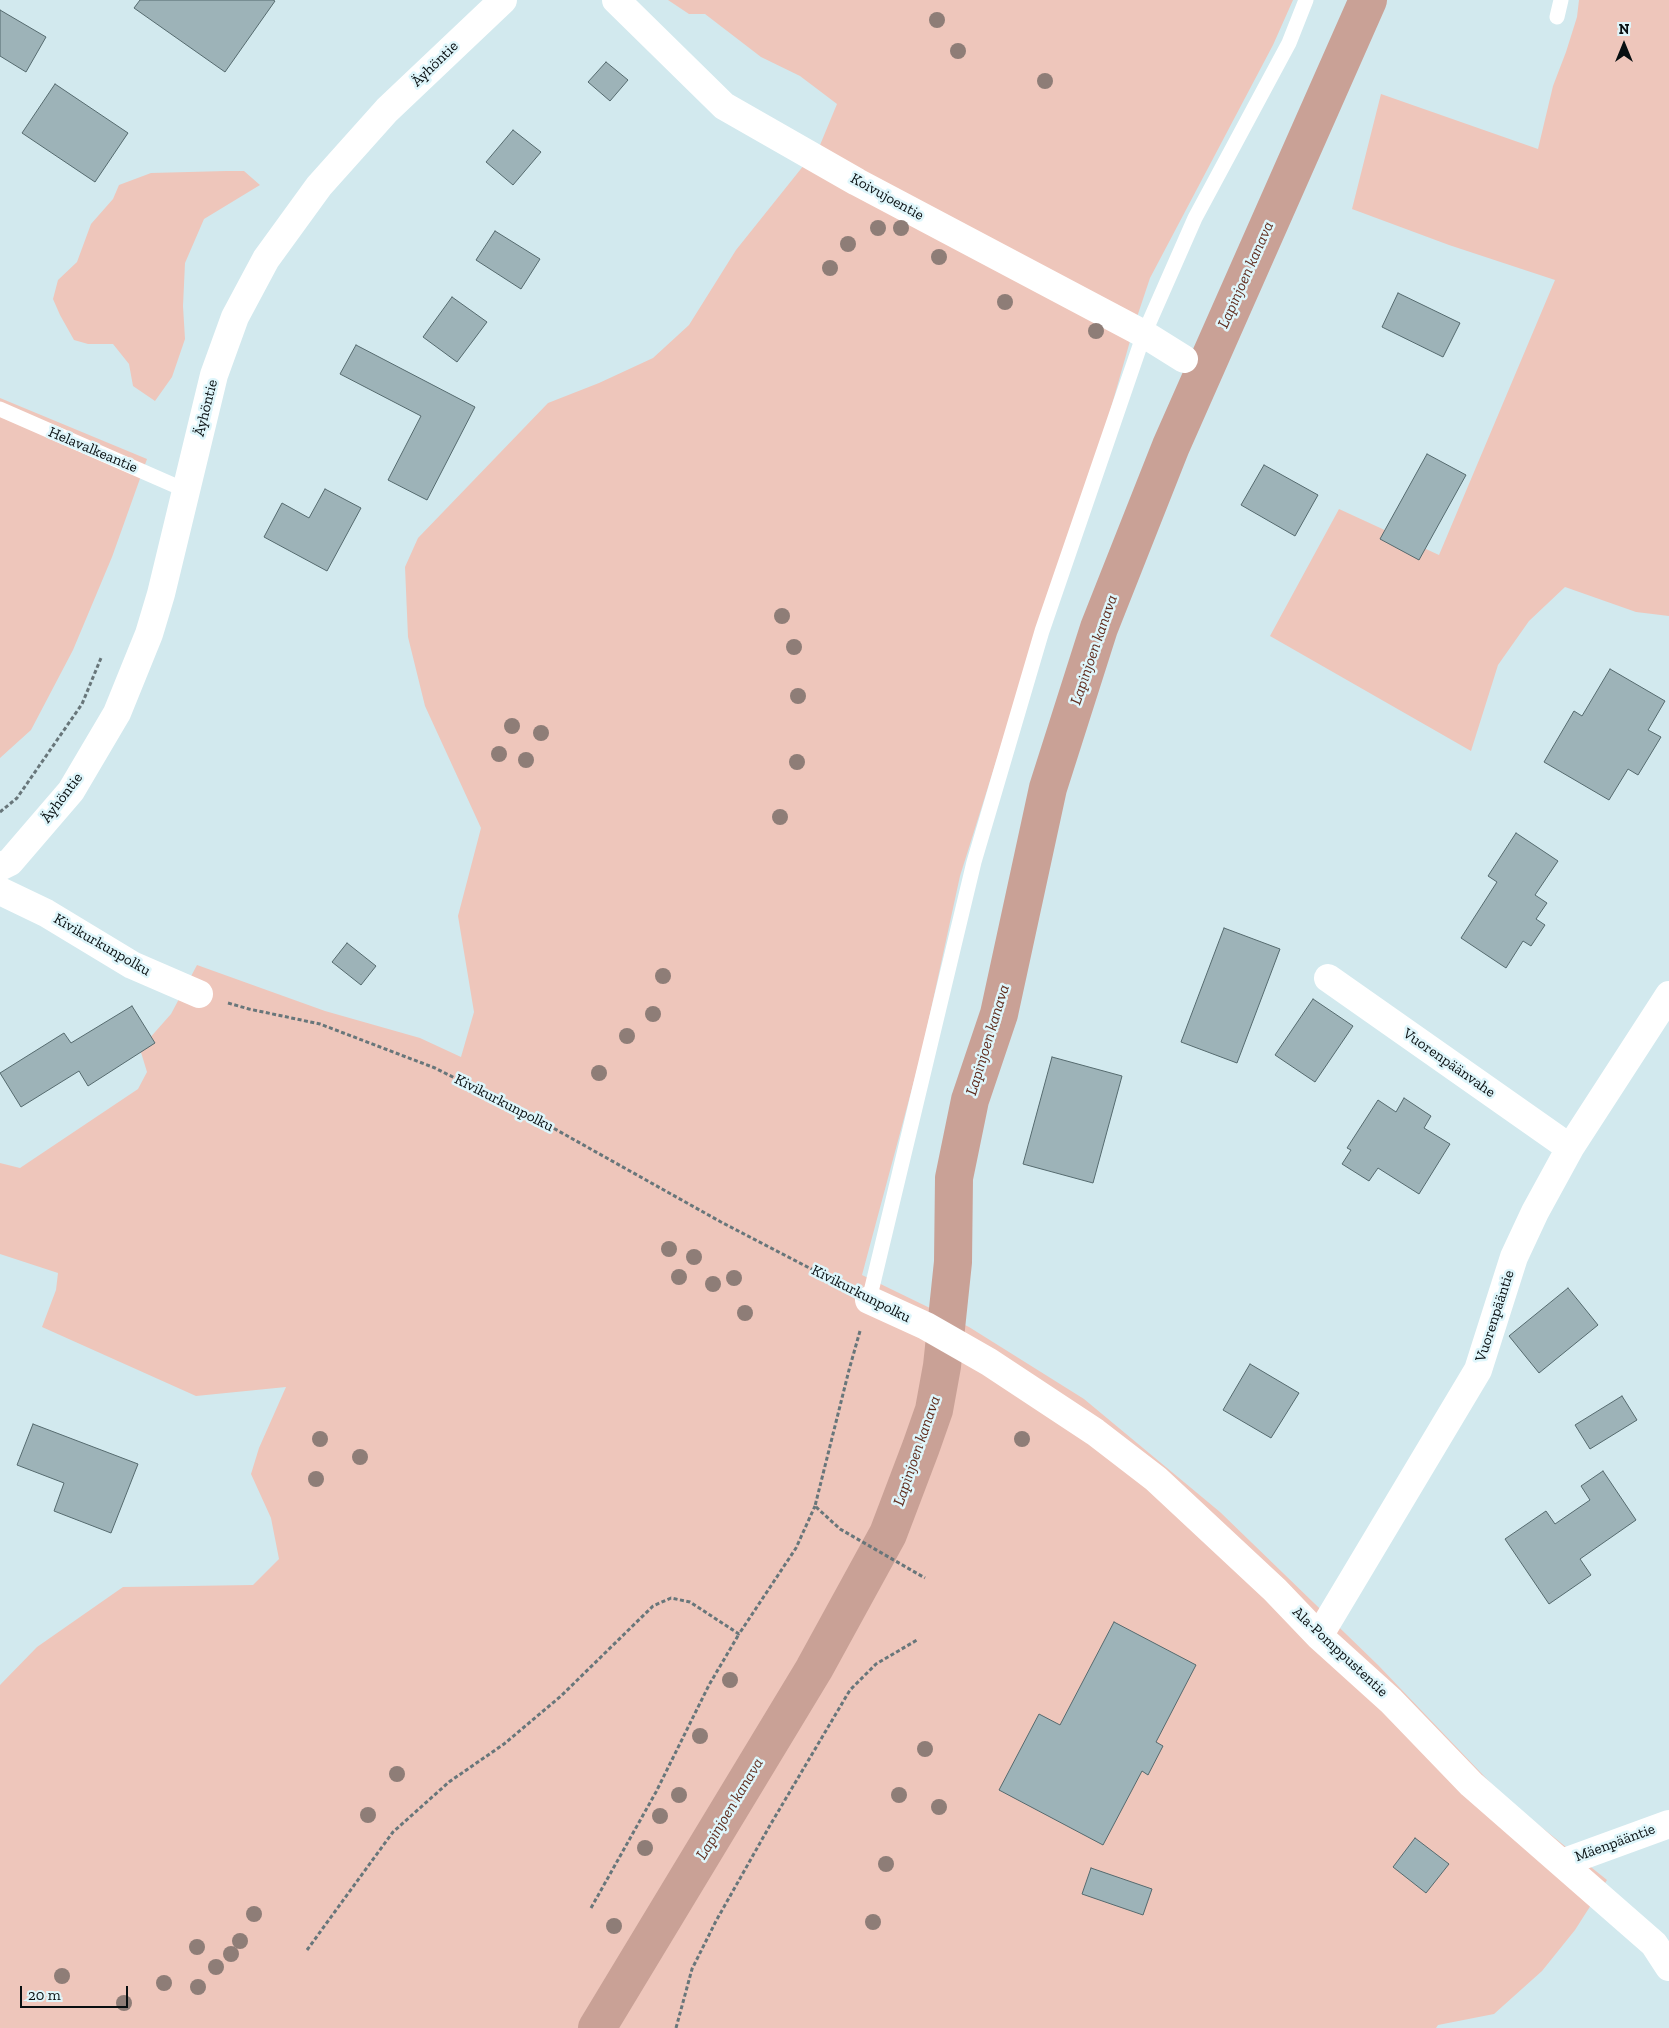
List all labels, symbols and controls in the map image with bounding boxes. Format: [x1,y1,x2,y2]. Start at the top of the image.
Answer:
north arrow [1599,20,1649,70]
text: N [1619,21,1629,38]
street label: Äyhöntie [408,37,462,91]
street label: Koivujoentie [847,169,927,225]
water label: Lapinjoen kanava [1214,219,1278,331]
street label: Äyhöntie [190,378,222,438]
street label: Helavalkeantie [46,423,140,477]
water label: Lapinjoen kanava [1066,593,1122,707]
street label: Äyhöntie [37,769,87,827]
street label: Kivikurkunpolku [50,910,154,980]
water label: Lapinjoen kanava [962,982,1014,1098]
street label: Vuorenpäänvahe [1399,1024,1499,1102]
street label: Kivikurkunpolku [451,1070,557,1136]
street label: Kivikurkunpolku [808,1261,914,1327]
street label: Vuorenpääntie [1472,1268,1518,1364]
water label: Lapinjoen kanava [889,1394,945,1508]
street label: Ala-Pomppustentie [1289,1603,1391,1701]
water label: Lapinjoen kanava [692,1755,768,1863]
street label: Mäenpääntie [1572,1820,1658,1866]
scale bar [22,1976,130,2008]
text: 20 m [28,1986,61,2004]

